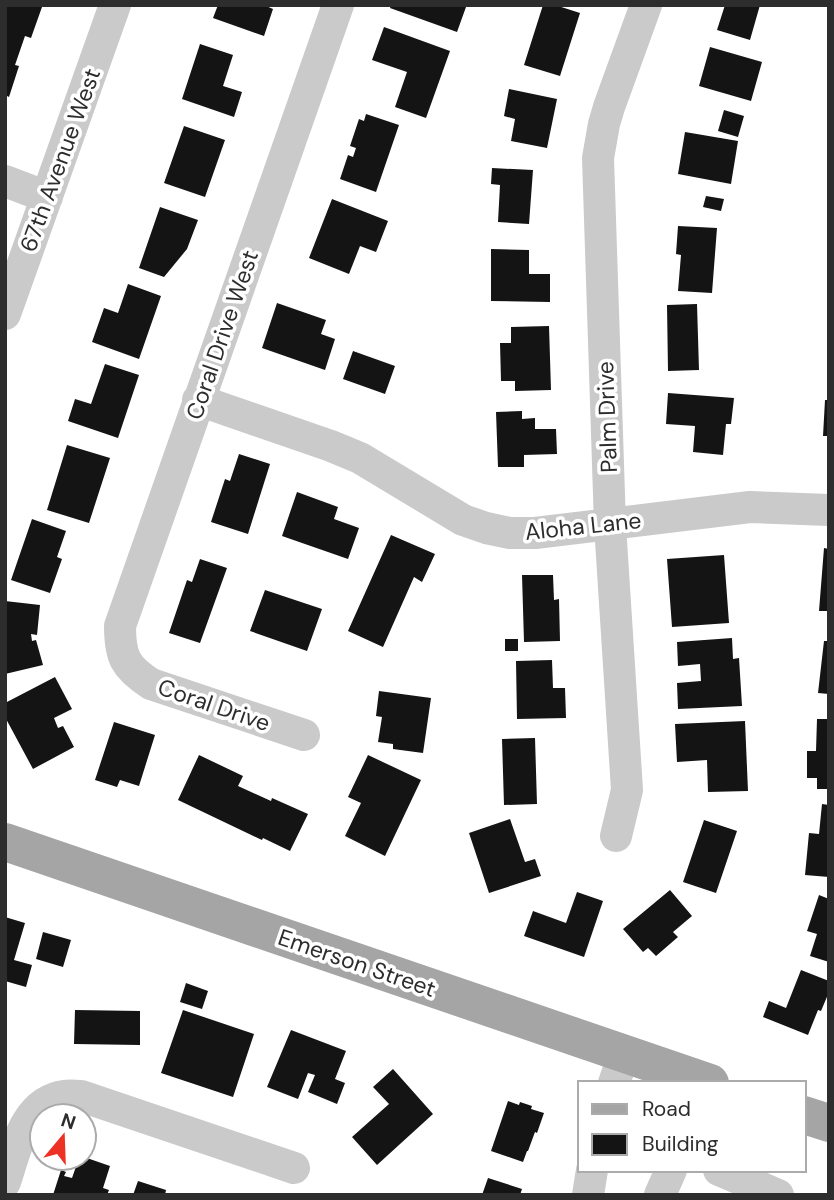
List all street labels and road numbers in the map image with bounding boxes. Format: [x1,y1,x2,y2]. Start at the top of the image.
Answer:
street label: 67th Avenue West [13,64,107,256]
street label: Coral Drive West [179,246,265,424]
street label: Palm Drive [590,361,624,473]
street label: Aloha Lane [523,505,643,547]
street label: Coral Drive [154,672,274,738]
street label: Emerson Street [274,922,440,1004]

